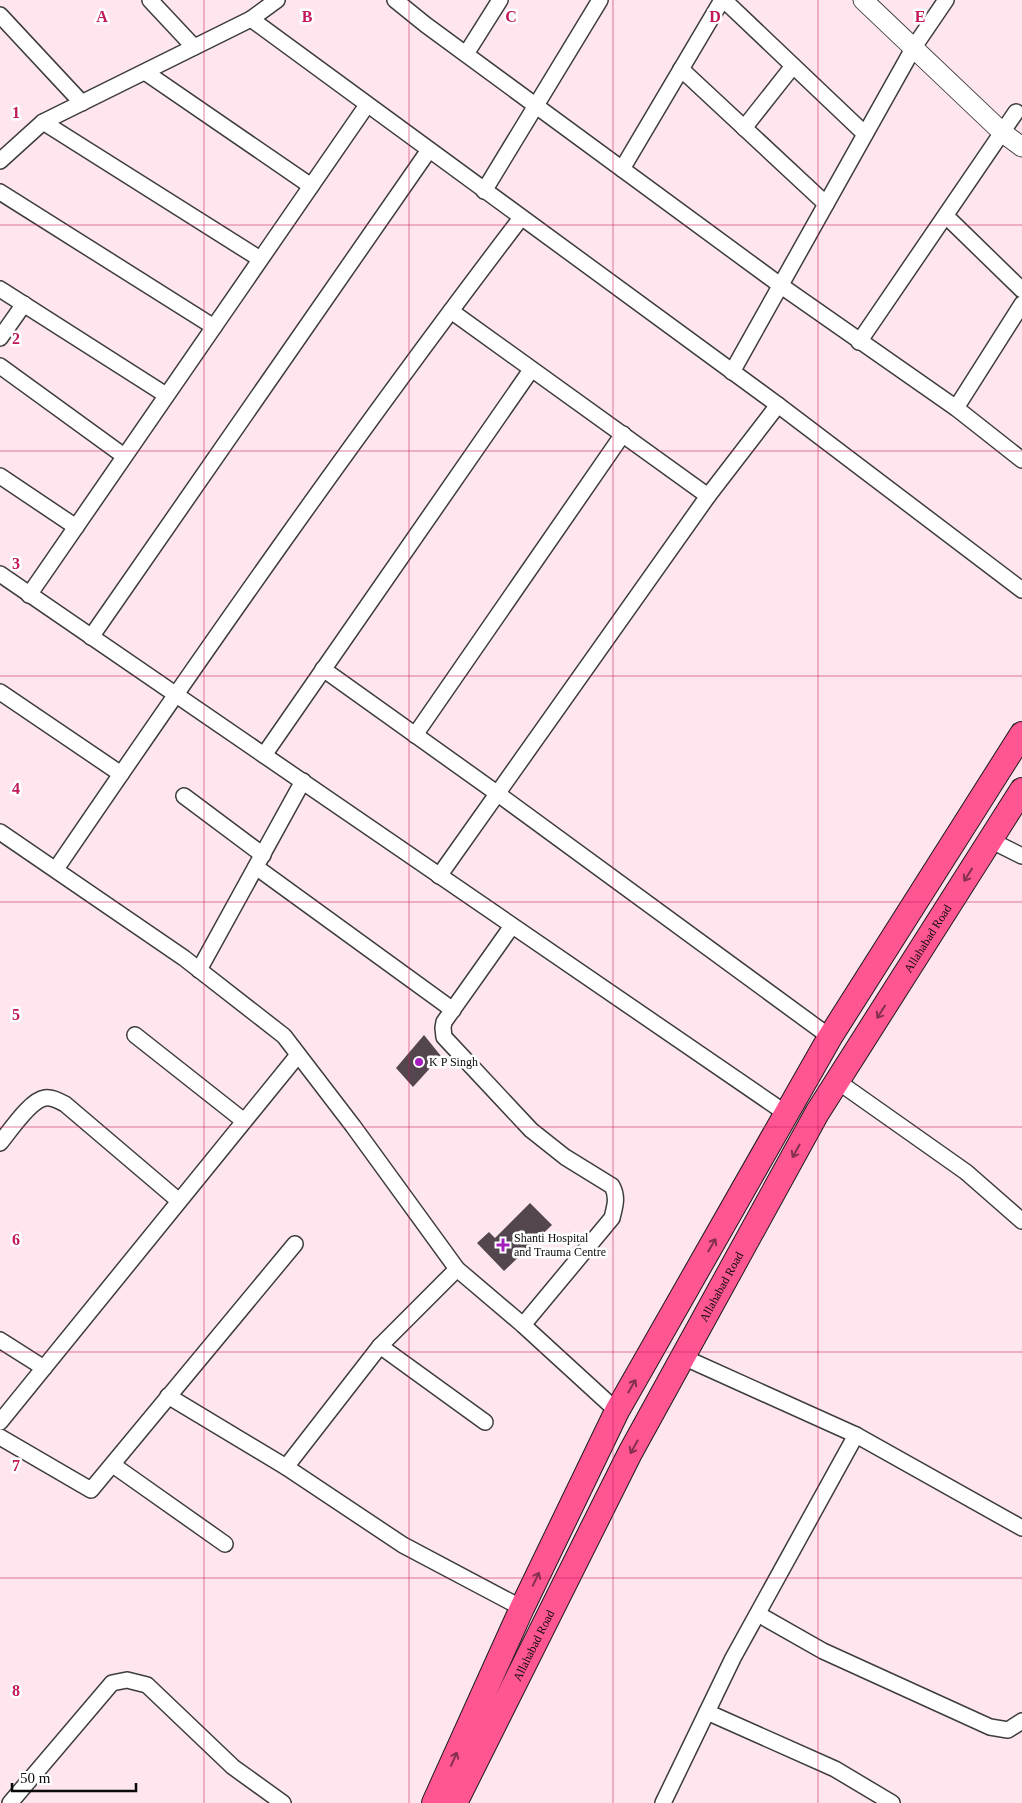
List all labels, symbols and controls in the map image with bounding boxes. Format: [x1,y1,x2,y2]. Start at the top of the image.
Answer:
text: A [96,8,108,25]
text: B [302,8,313,25]
text: C [505,8,517,25]
text: D [709,8,721,25]
text: E [915,8,925,25]
text: 1 [12,104,20,121]
text: 2 [12,330,20,347]
text: 3 [12,555,20,572]
text: 4 [12,780,20,797]
one-way arrow [962,868,973,882]
street label: Allahabad Road [901,902,954,975]
one-way arrow [875,1005,885,1019]
text: 5 [12,1006,20,1023]
place label: K P Singh [429,1055,478,1069]
marker: K P Singh [413,1056,425,1068]
one-way arrow [791,1143,801,1158]
text: 6 [12,1231,20,1248]
place label: Shanti Hospital and Trauma Centre [514,1231,606,1259]
marker: Shanti Hospital and Trauma Centre [496,1238,510,1252]
one-way arrow [707,1238,717,1253]
street label: Allahabad Road [697,1249,746,1324]
one-way arrow [627,1380,637,1394]
one-way arrow [629,1439,639,1454]
text: 7 [12,1457,20,1474]
one-way arrow [532,1572,541,1587]
street label: Allahabad Road [510,1608,557,1683]
text: 8 [12,1682,20,1699]
one-way arrow [450,1752,460,1767]
scale bar [12,1760,136,1792]
text: 50 m [20,1770,51,1786]

